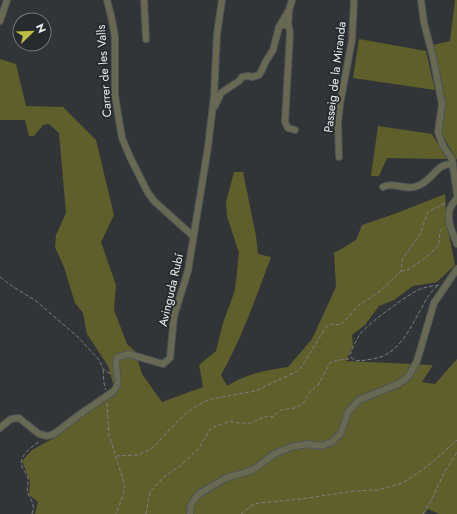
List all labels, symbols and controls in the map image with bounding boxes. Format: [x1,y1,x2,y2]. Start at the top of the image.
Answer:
north arrow [12,12,52,52]
street label: Passeig de la Miranda [319,20,351,134]
text: N [32,21,50,35]
street label: Carrer de les Valls [92,24,116,118]
street label: Avinguda Rubí [154,251,188,328]

